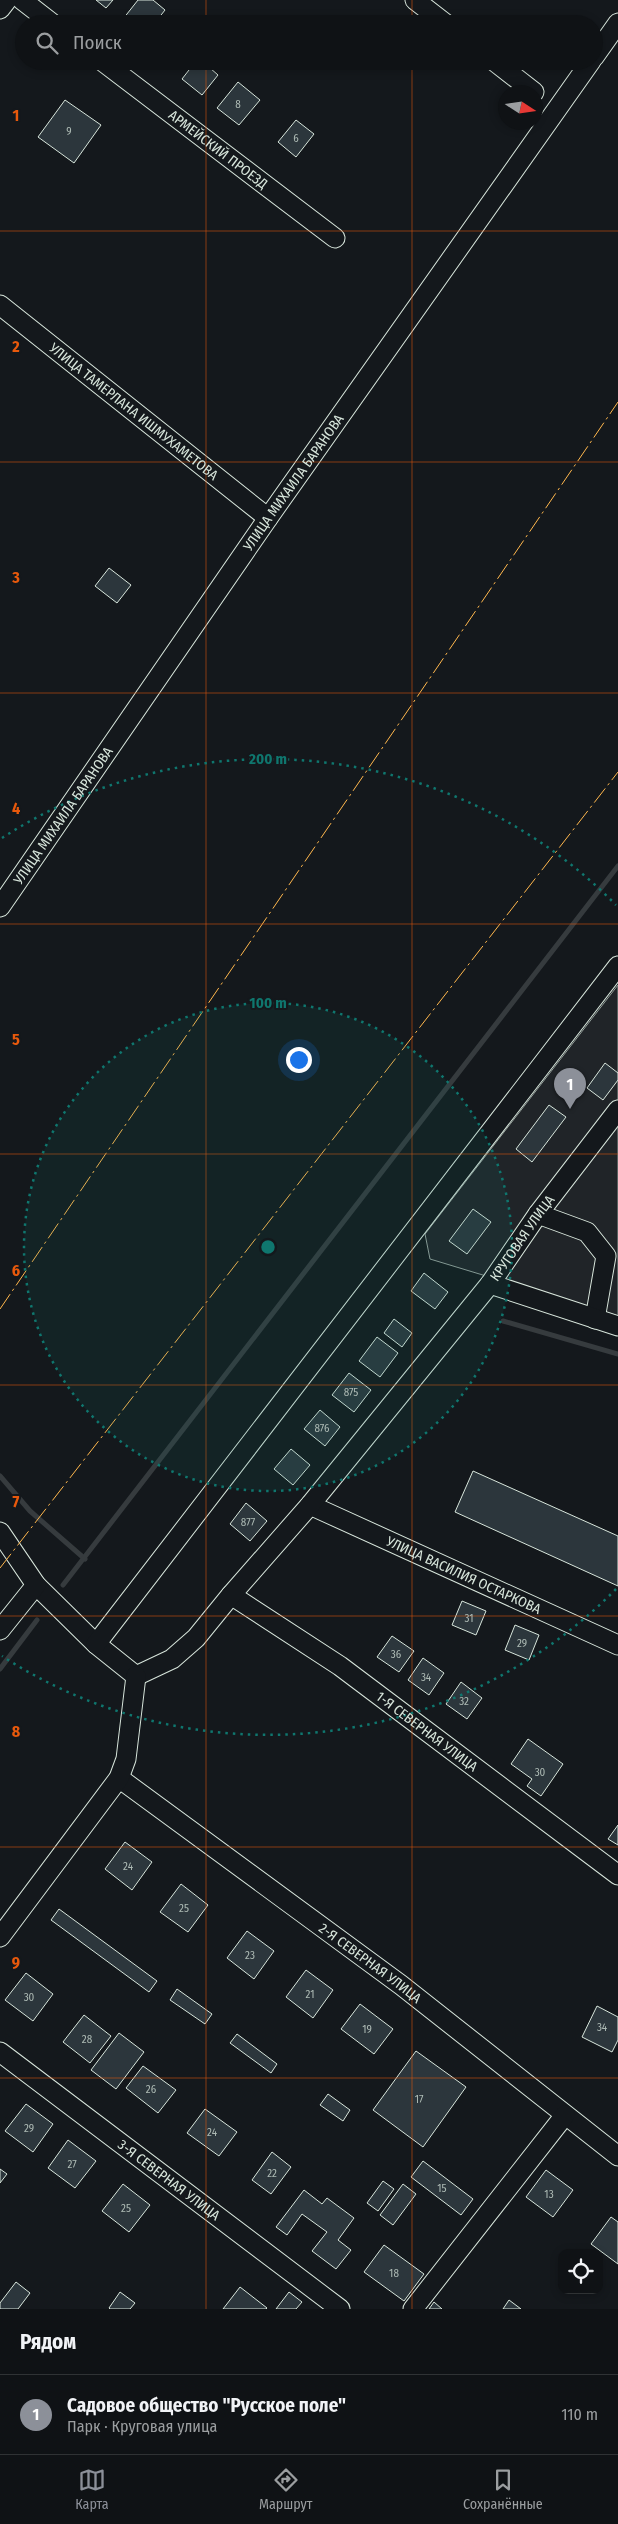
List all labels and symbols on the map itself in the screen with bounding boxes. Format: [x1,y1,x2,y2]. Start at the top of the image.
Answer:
north arrow [498,85,543,130]
house number: 8 [235,98,241,111]
text: 1 [13,106,19,125]
street label: АРМЕЙСКИЙ ПРОЕЗД [165,107,271,193]
house number: 9 [66,125,72,138]
house number: 6 [293,132,299,145]
text: 2 [11,337,20,356]
street label: УЛИЦА ТАМЕРЛАНА ИШМУХАМЕТОВА [45,339,222,484]
street label: УЛИЦА МИХАИЛА БАРАНОВА [239,411,348,555]
text: 3 [11,568,20,587]
street label: УЛИЦА МИХАИЛА БАРАНОВА [10,743,117,889]
text: 200 m [248,750,287,768]
text: 4 [12,799,20,818]
text: 100 m [249,994,287,1012]
text: 5 [12,1030,20,1049]
your location [286,1047,312,1073]
pin: 1 [554,1068,586,1109]
street label: КРУГОВАЯ УЛИЦА [487,1191,559,1284]
centre of rings [259,1238,277,1256]
text: 6 [12,1261,20,1280]
house number: 875 [344,1386,358,1399]
house number: 876 [314,1422,330,1435]
text: 7 [13,1492,20,1511]
house number: 877 [241,1516,256,1529]
street label: УЛИЦА ВАСИЛИЯ ОСТАРКОВА [383,1533,544,1618]
house number: 31 [465,1612,474,1625]
house number: 29 [517,1637,527,1650]
house number: 36 [391,1648,402,1661]
house number: 34 [421,1671,432,1684]
street label: 1-Я СЕВЕРНАЯ УЛИЦА [373,1688,481,1776]
house number: 32 [459,1695,469,1708]
text: 8 [12,1722,21,1741]
house number: 30 [535,1766,546,1779]
house number: 24 [123,1860,134,1873]
house number: 25 [179,1902,189,1915]
street label: 2-Я СЕВЕРНАЯ УЛИЦА [315,1920,425,2007]
house number: 23 [245,1949,255,1962]
text: 9 [12,1953,20,1972]
house number: 21 [306,1988,314,2001]
house number: 30 [24,1991,35,2004]
house number: 34 [597,2021,608,2034]
house number: 19 [362,2023,372,2036]
house number: 28 [82,2033,93,2046]
house number: 26 [146,2083,157,2096]
house number: 17 [415,2093,424,2106]
house number: 29 [24,2122,34,2135]
house number: 24 [207,2126,218,2139]
street label: 3-Я СЕВЕРНАЯ УЛИЦА [114,2136,224,2225]
house number: 27 [67,2158,77,2171]
house number: 22 [267,2167,277,2180]
house number: 15 [437,2182,447,2195]
house number: 13 [544,2188,554,2201]
house number: 25 [121,2202,131,2215]
house number: 18 [389,2267,399,2280]

